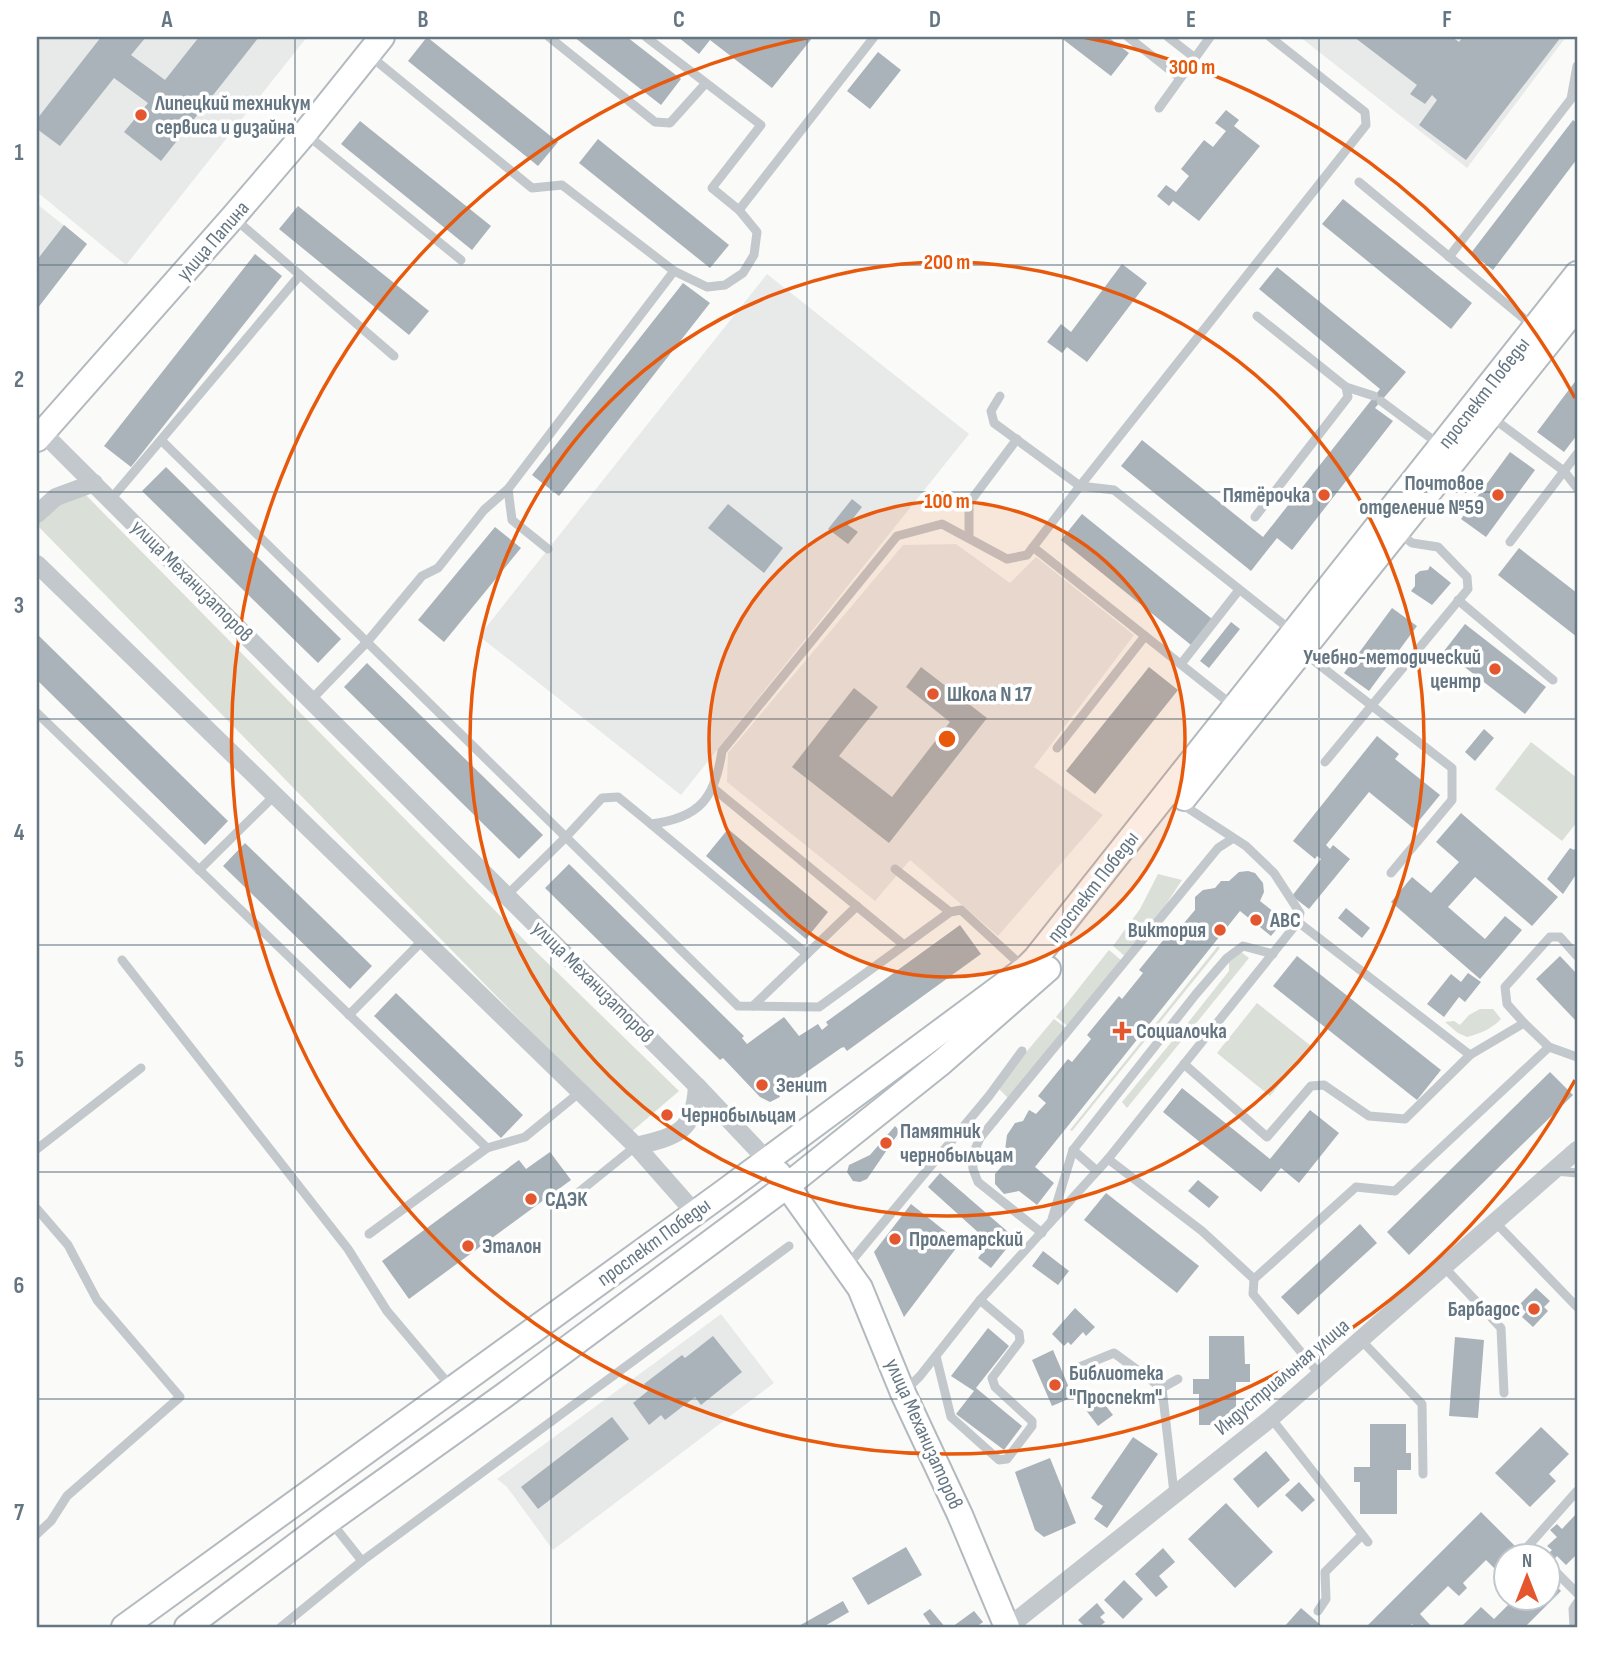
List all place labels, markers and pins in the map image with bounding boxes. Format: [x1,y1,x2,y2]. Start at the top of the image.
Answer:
place label: Липецкий техникум сервиса и дизайна [154,91,311,140]
marker: Липецкий техникум сервиса и дизайна [133,107,149,123]
place label: Почтовое отделение №59 [1359,471,1484,520]
place label: Пятёрочка [1223,483,1310,508]
marker: Пятёрочка [1316,487,1332,503]
marker: Почтовое отделение №59 [1490,487,1506,503]
place label: Учебно-методический центр [1303,645,1481,694]
marker: Учебно-методический центр [1487,661,1503,677]
place label: Школа N 17 [947,682,1033,707]
marker: Школа N 17 [925,686,941,702]
centre of rings [935,727,959,751]
place label: АВС [1269,908,1301,933]
marker: АВС [1248,912,1264,928]
place label: Виктория [1128,918,1206,943]
marker: Виктория [1212,922,1228,938]
place label: Социалочка [1136,1019,1227,1044]
marker: Социалочка [1114,1023,1130,1039]
place label: Зенит [776,1073,827,1098]
marker: Зенит [754,1077,770,1093]
place label: Чернобыльцам [681,1103,796,1128]
marker: Чернобыльцам [659,1107,675,1123]
place label: Памятник чернобыльцам [900,1119,1013,1168]
marker: Памятник чернобыльцам [878,1135,894,1151]
place label: СДЭК [545,1187,588,1212]
marker: СДЭК [523,1191,539,1207]
place label: Пролетарский [909,1227,1023,1252]
marker: Пролетарский [887,1231,903,1247]
place label: Эталон [482,1234,541,1259]
marker: Эталон [460,1238,476,1254]
place label: Барбадос [1448,1297,1520,1322]
marker: Барбадос [1526,1301,1542,1317]
place label: Библиотека "Проспект" [1069,1361,1164,1410]
marker: Библиотека "Проспект" [1047,1377,1063,1393]

